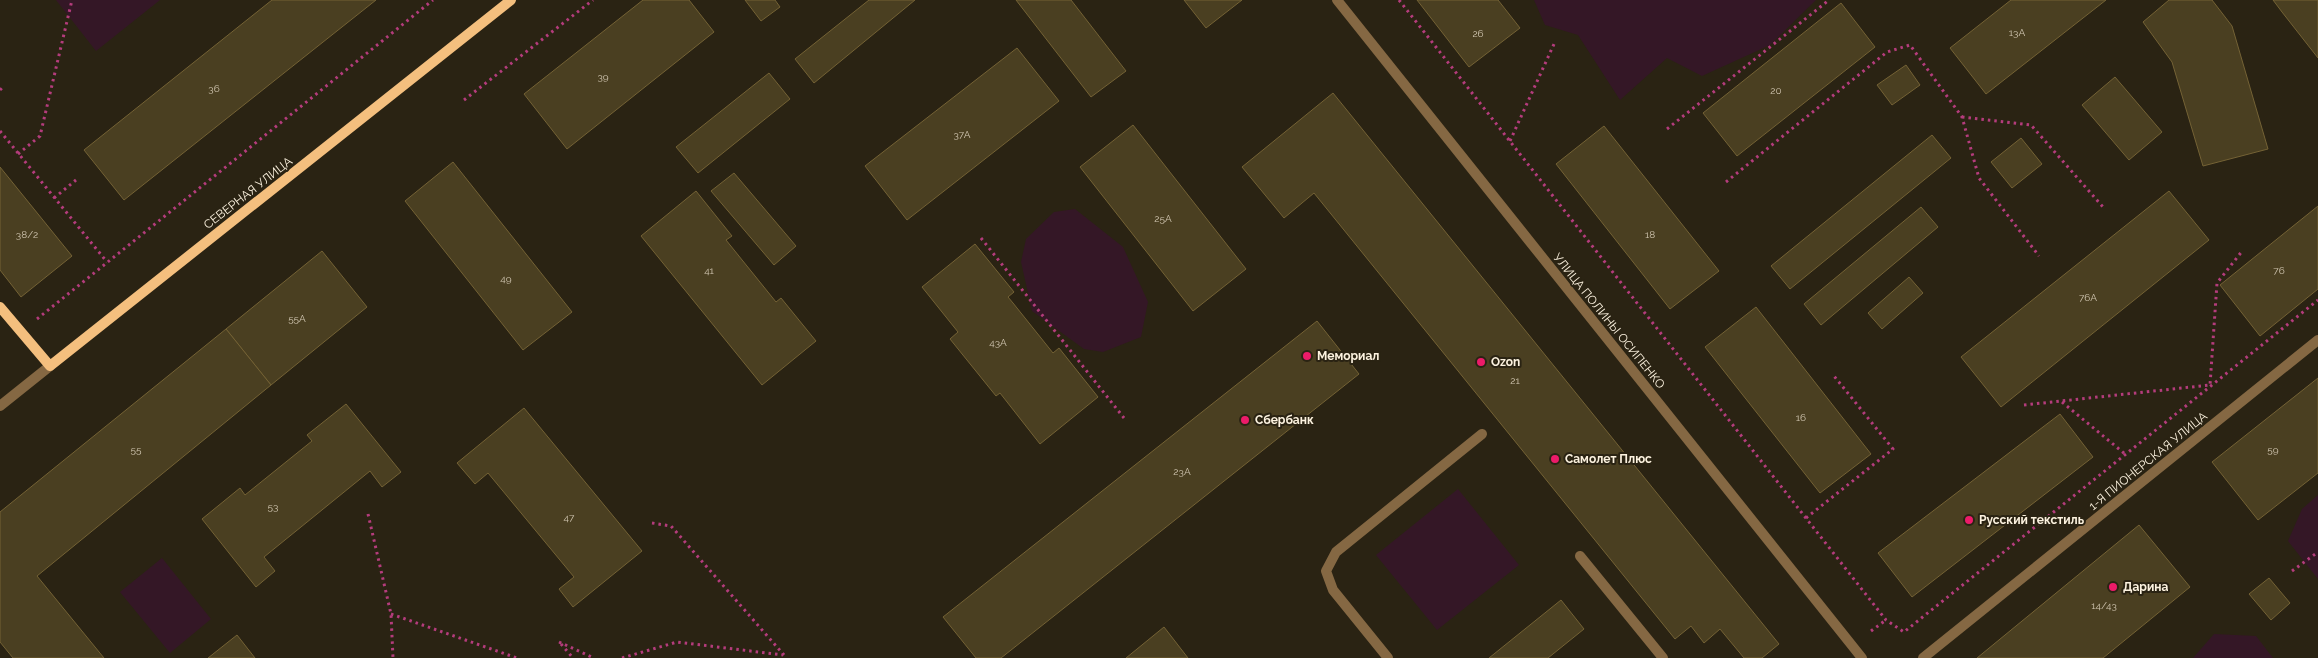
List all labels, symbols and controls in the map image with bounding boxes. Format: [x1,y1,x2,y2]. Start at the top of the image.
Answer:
house number: 13А [2009,27,2025,38]
house number: 26 [1472,28,1484,39]
house number: 39 [597,71,609,82]
house number: 36 [208,83,220,94]
house number: 20 [1770,85,1782,96]
house number: 37А [954,129,971,140]
street label: СЕВЕРНАЯ УЛИЦА [201,154,295,232]
house number: 25А [1154,213,1172,224]
house number: 38/2 [16,229,38,240]
house number: 18 [1645,229,1655,240]
street label: УЛИЦА ПОЛИНЫ ОСИПЕНКО [1550,251,1668,391]
house number: 41 [704,265,715,276]
house number: 76 [2273,265,2285,276]
house number: 49 [500,273,512,284]
house number: 76А [2079,292,2097,303]
house number: 55А [288,313,306,324]
house number: 43А [989,337,1007,348]
place label: Мемориал [1317,349,1380,363]
marker: Мемориал [1301,350,1313,362]
place label: Ozon [1491,355,1520,369]
marker: Ozon [1475,356,1487,368]
house number: 21 [1510,375,1520,386]
street label: 1-Я ПИОНЕРСКАЯ УЛИЦА [2086,409,2210,513]
house number: 16 [1796,412,1806,423]
place label: Сбербанк [1255,413,1314,427]
marker: Сбербанк [1239,414,1251,426]
house number: 55 [131,444,142,455]
house number: 59 [2267,444,2279,455]
place label: Самолет Плюс [1565,452,1652,466]
marker: Самолет Плюс [1549,453,1561,465]
house number: 23А [1173,466,1191,477]
house number: 53 [268,501,278,512]
house number: 47 [564,512,575,523]
place label: Русский текстиль [1979,513,2085,527]
marker: Русский текстиль [1963,514,1975,526]
place label: Дарина [2123,580,2169,594]
marker: Дарина [2107,581,2119,593]
house number: 14/43 [2091,600,2117,611]

